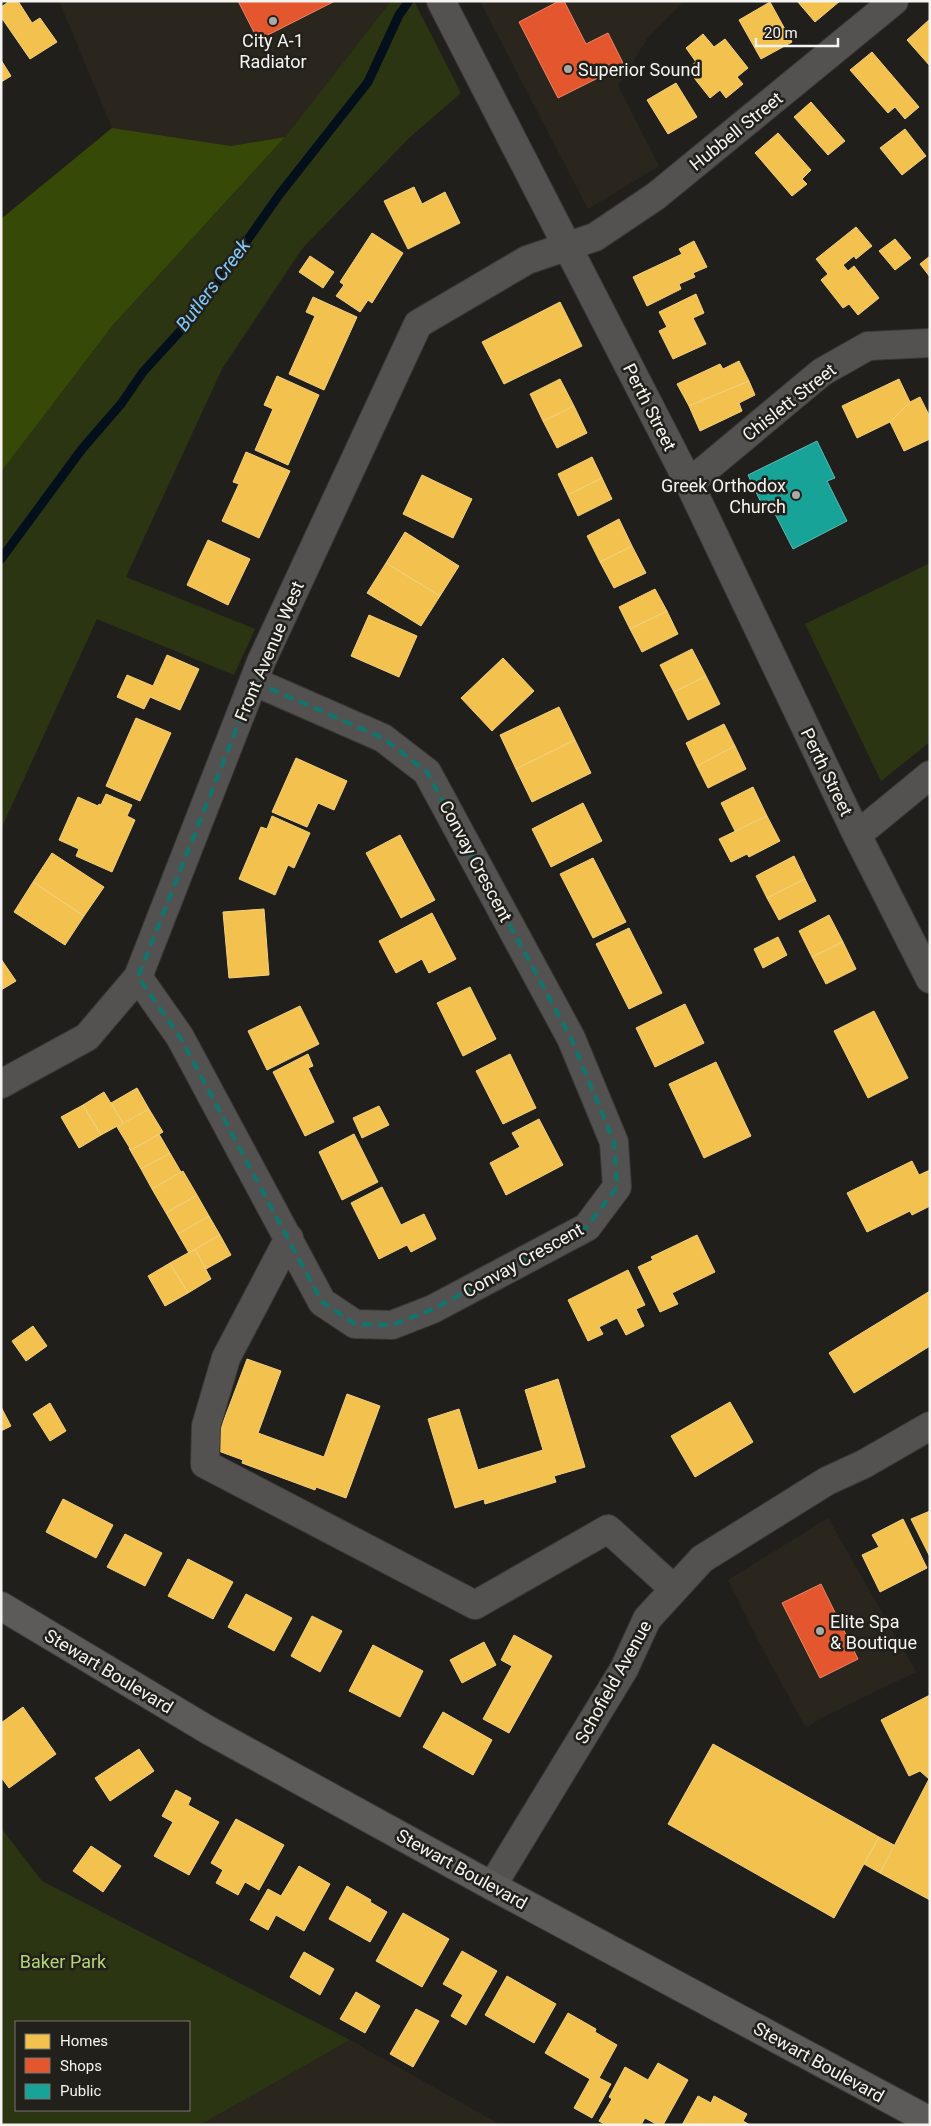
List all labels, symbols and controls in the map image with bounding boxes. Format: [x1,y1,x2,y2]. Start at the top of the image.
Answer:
marker: City A-1 Radiator [267,15,279,27]
scale bar [756,15,838,47]
text: 20 m [764,24,798,42]
place label: City A-1 Radiator [239,30,307,72]
place label: Superior Sound [578,59,701,80]
marker: Superior Sound [562,63,574,75]
street label: Hubbell Street [685,87,787,175]
water label: Butlers Creek [171,234,255,336]
street label: Chislett Street [738,359,840,445]
street label: Perth Street [619,360,681,454]
place label: Greek Orthodox Church [661,475,786,517]
marker: Greek Orthodox Church [790,489,802,501]
street label: Front Avenue West [230,578,308,724]
street label: Perth Street [797,725,857,819]
street label: Convay Crescent [435,797,517,925]
street label: Convay Crescent [459,1218,587,1302]
place label: Elite Spa & Boutique [830,1611,917,1653]
street label: Schofield Avenue [570,1617,656,1747]
street label: Stewart Boulevard [41,1624,177,1718]
marker: Elite Spa & Boutique [814,1625,826,1637]
street label: Stewart Boulevard [393,1824,531,1914]
park label: Baker Park [20,1951,107,1972]
street label: Stewart Boulevard [750,2017,888,2107]
legend [15,2021,190,2111]
text: Homes [60,2032,108,2050]
text: Shops [60,2057,102,2075]
text: Public [60,2082,101,2100]

